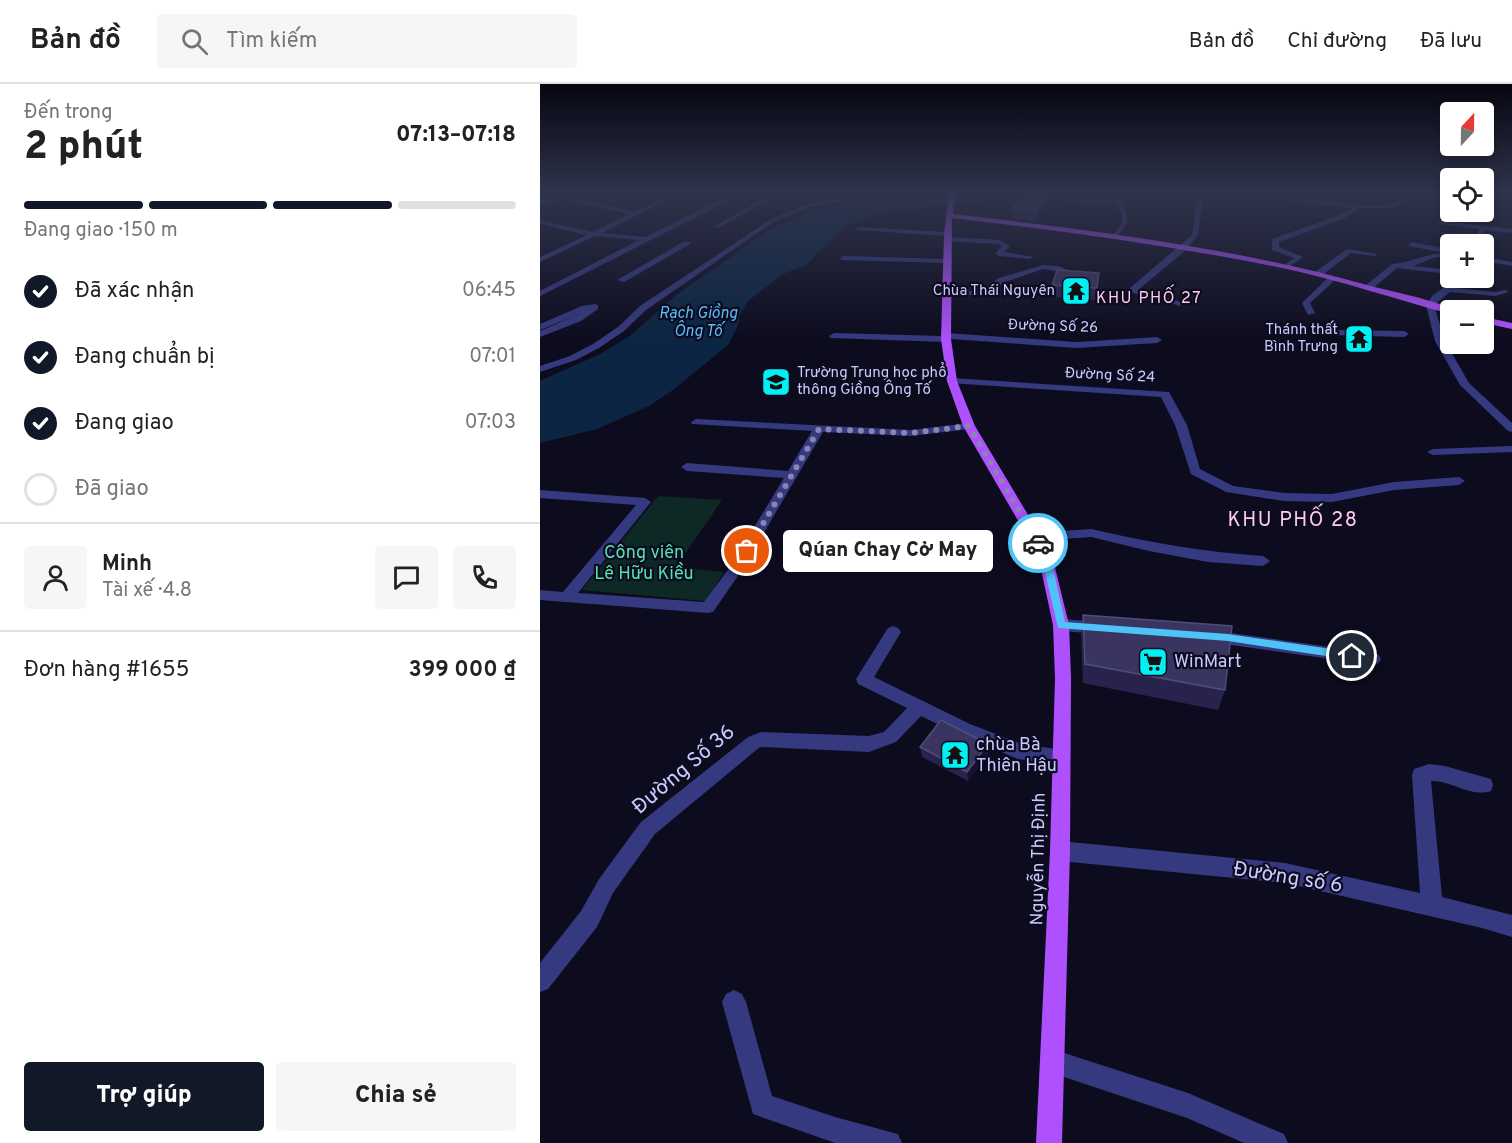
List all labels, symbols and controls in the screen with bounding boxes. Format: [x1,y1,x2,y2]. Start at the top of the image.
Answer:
search box [157,14,577,68]
text: Bản đồ [30,23,121,59]
icon: search [178,25,211,58]
text: Tìm kiếm [226,28,317,55]
text: Bản đồ [1189,28,1254,55]
text: Chỉ đường [1287,28,1387,55]
text: Đã lưu [1420,28,1482,55]
text: Đến trong [24,100,113,126]
north arrow [1440,102,1494,156]
map controls [1440,102,1494,354]
text: 07:13–07:18 [396,122,516,149]
text: 2 phút [24,124,143,173]
button: locate [1440,168,1494,222]
text: Đang giao · 150 m [24,218,178,244]
button: + [1440,234,1494,288]
icon: check [24,275,57,308]
temple icon: Chùa Thái Nguyên [1060,275,1092,307]
text: Đã xác nhận [75,278,194,305]
text: 06:45 [462,278,516,304]
place label: Chùa Thái Nguyên [933,282,1055,301]
district label: KHU PHỐ 27 [1096,284,1202,309]
button: − [1440,300,1494,354]
water label: Rạch Giồng Ông Tố [659,302,738,342]
street label: Đường Số 26 [1008,315,1099,338]
place label: Thánh thất Bình Trưng [1264,320,1338,357]
temple icon: Thánh thất Bình Trưng [1343,323,1375,355]
icon: check [24,341,57,374]
text: Đang chuẩn bị [75,344,215,371]
text: 07:01 [469,344,516,370]
place label: Trường Trung học phổ thông Giồng Ông Tố [797,362,947,400]
street label: Đường Số 24 [1064,363,1156,388]
school or university icon: Trường Trung học phổ thông Giồng Ông Tố [760,366,792,398]
icon: check [24,407,57,440]
text: Đang giao [75,410,174,437]
text: 07:03 [465,410,516,436]
text: Đã giao [75,476,149,503]
district label: KHU PHỐ 28 [1227,503,1359,534]
courier [1008,513,1068,573]
pin [721,525,772,576]
icon: car [1022,527,1055,560]
callout: Qúan Chay Cở May [783,530,993,572]
icon: bag [730,534,763,567]
text: Qúan Chay Cở May [798,538,978,564]
park label: Công viên Lê Hữu Kiều [594,542,694,586]
button: person [24,546,87,609]
button: chat [375,546,438,609]
button: phone [453,546,516,609]
text: Minh [102,551,152,578]
text: Tài xế · 4.8 [102,578,192,604]
pin [1326,630,1377,681]
icon: home [1335,639,1368,672]
supermarket icon: WinMart [1137,646,1169,678]
place label: WinMart [1174,651,1242,674]
text: Đơn hàng #1655 [24,657,189,684]
text: 399 000 ₫ [409,657,516,684]
street label: Đường Số 36 [627,719,741,821]
place label: chùa Bà Thiên Hậu [976,734,1057,778]
temple icon: chùa Bà Thiên Hậu [939,739,971,771]
street label: Nguyễn Thị Định [1024,792,1052,926]
street label: Đường số 6 [1231,856,1345,900]
button: Trợ giúp [24,1062,264,1131]
button: Chia sẻ [276,1062,516,1131]

